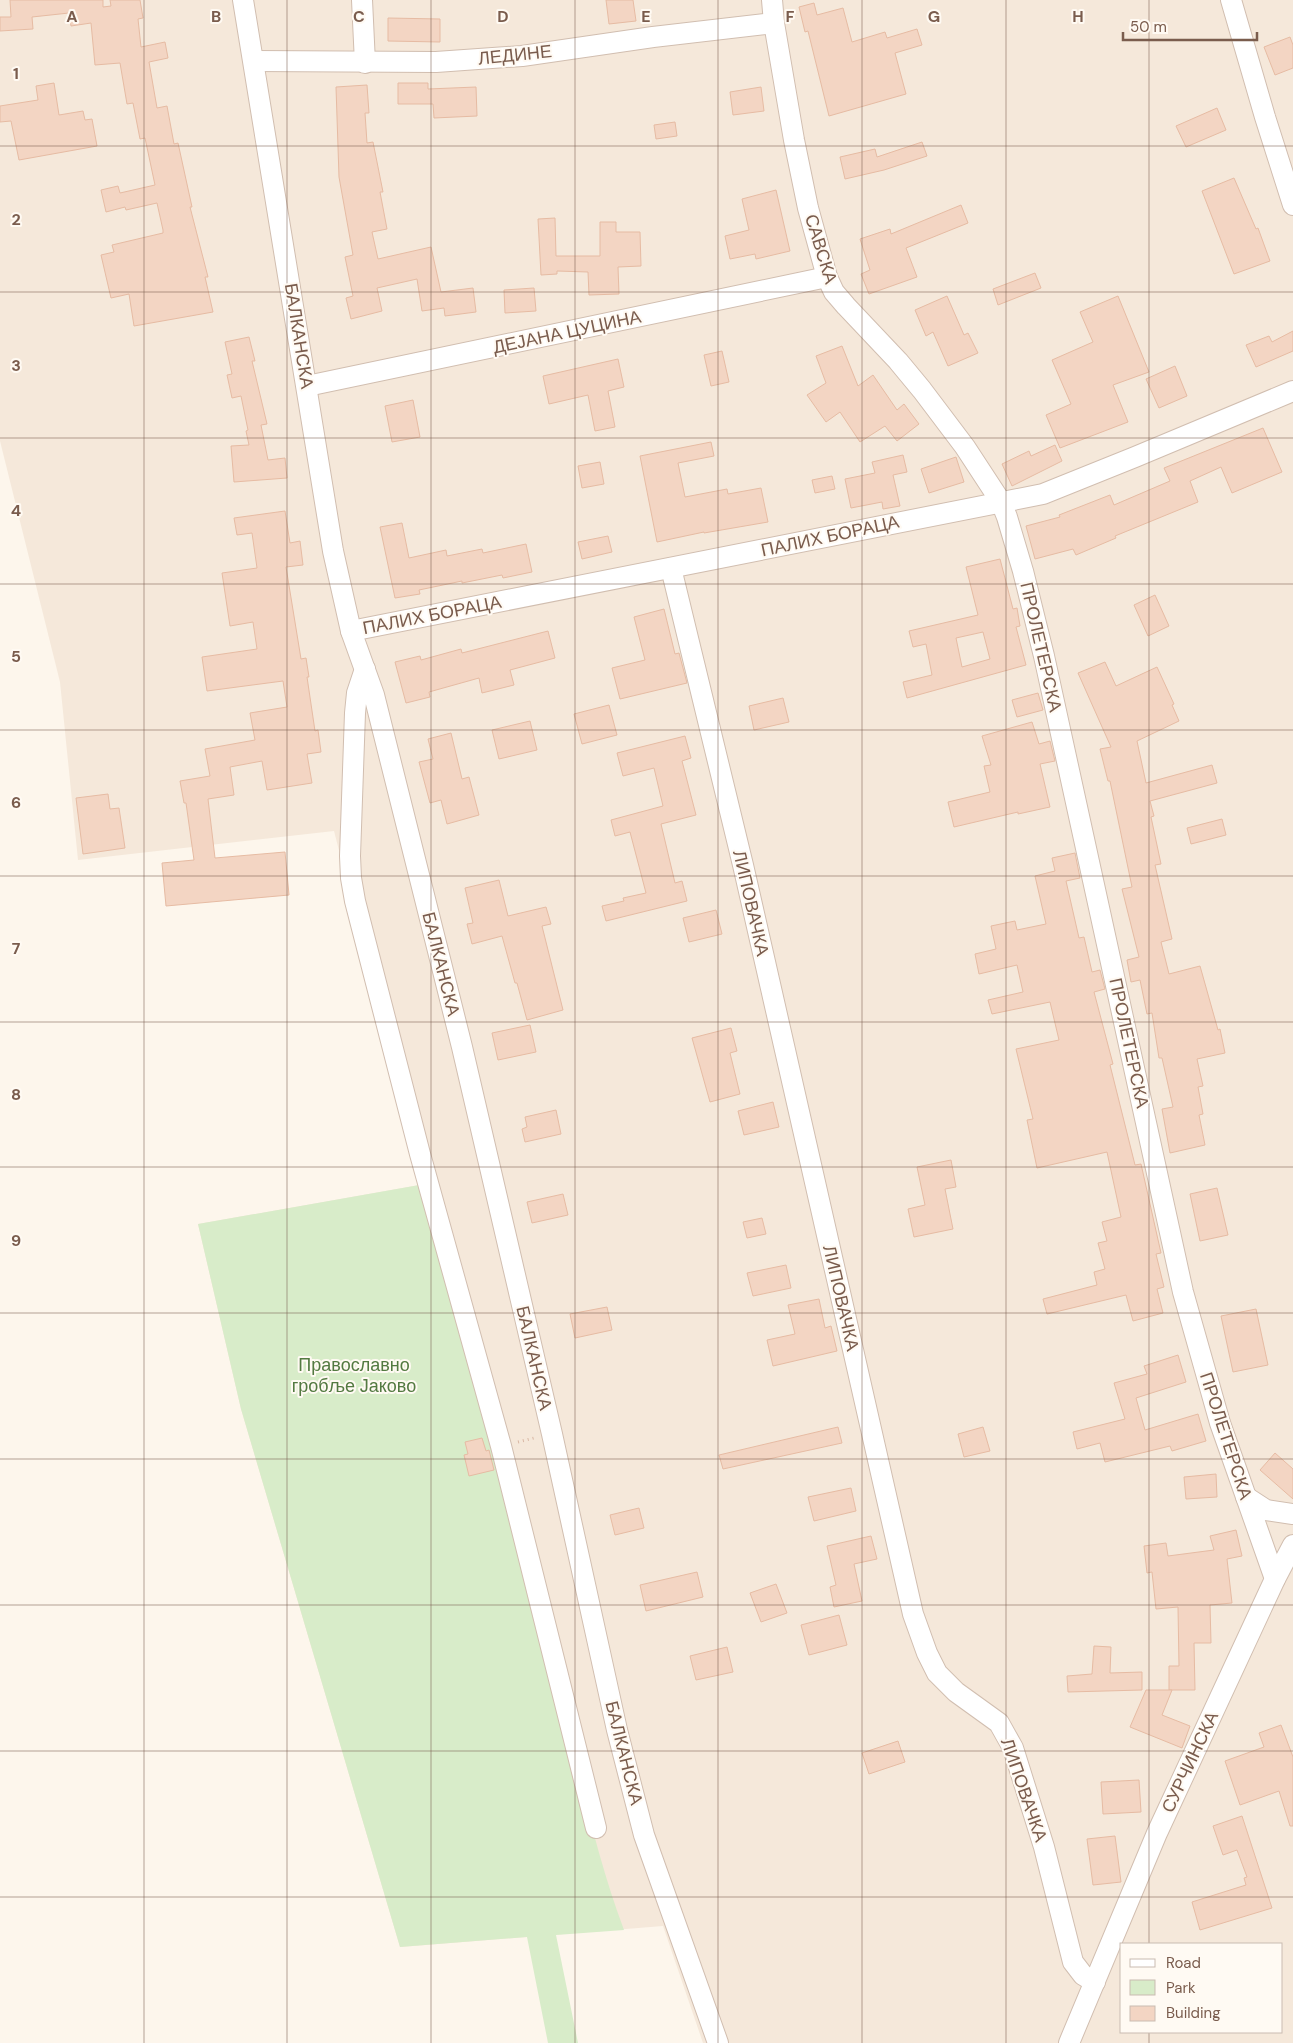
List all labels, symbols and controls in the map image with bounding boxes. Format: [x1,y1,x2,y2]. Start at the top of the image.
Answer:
text: A [66,6,78,27]
text: B [211,6,221,27]
text: C [353,6,365,27]
text: D [497,6,509,27]
text: E [641,6,651,27]
text: F [786,6,795,27]
text: G [928,6,940,27]
text: H [1072,6,1084,27]
scale bar [1123,10,1257,42]
text: 50 m [1130,17,1167,37]
street label: ЛЕДИНЕ [477,39,553,71]
text: 1 [13,63,19,84]
text: 2 [11,209,21,230]
street label: САВСКА [799,211,843,287]
street label: БАЛКАНСКА [279,281,319,391]
street label: ДЕЈАНА ЦУЦИНА [491,305,643,359]
text: 3 [11,355,21,376]
text: 4 [11,500,21,521]
street label: ПАЛИХ БОРАЦА [759,510,901,562]
street label: ПРОЛЕТЕРСКА [1014,580,1068,714]
street label: ПАЛИХ БОРАЦА [361,590,503,640]
text: 5 [11,646,21,667]
text: 6 [11,792,21,813]
street label: ЛИПОВАЧКА [727,848,775,958]
street label: БАЛКАНСКА [416,909,466,1019]
text: 7 [12,938,21,959]
street label: ПРОЛЕТЕРСКА [1103,976,1155,1110]
text: 8 [11,1084,21,1105]
text: 9 [11,1230,21,1251]
street label: ЛИПОВАЧКА [817,1243,865,1353]
street label: БАЛКАНСКА [510,1303,558,1413]
park label: Православно гробље Јаково [292,1353,416,1398]
street label: ПРОЛЕТЕРСКА [1194,1369,1258,1503]
street label: БАЛКАНСКА [599,1698,649,1808]
street label: СУРЧИНСКА [1156,1707,1224,1817]
street label: ЛИПОВАЧКА [995,1735,1053,1845]
legend [1120,1943,1283,2033]
text: Road [1166,1953,1201,1973]
text: Park [1166,1978,1196,1998]
text: Building [1166,2003,1221,2023]

